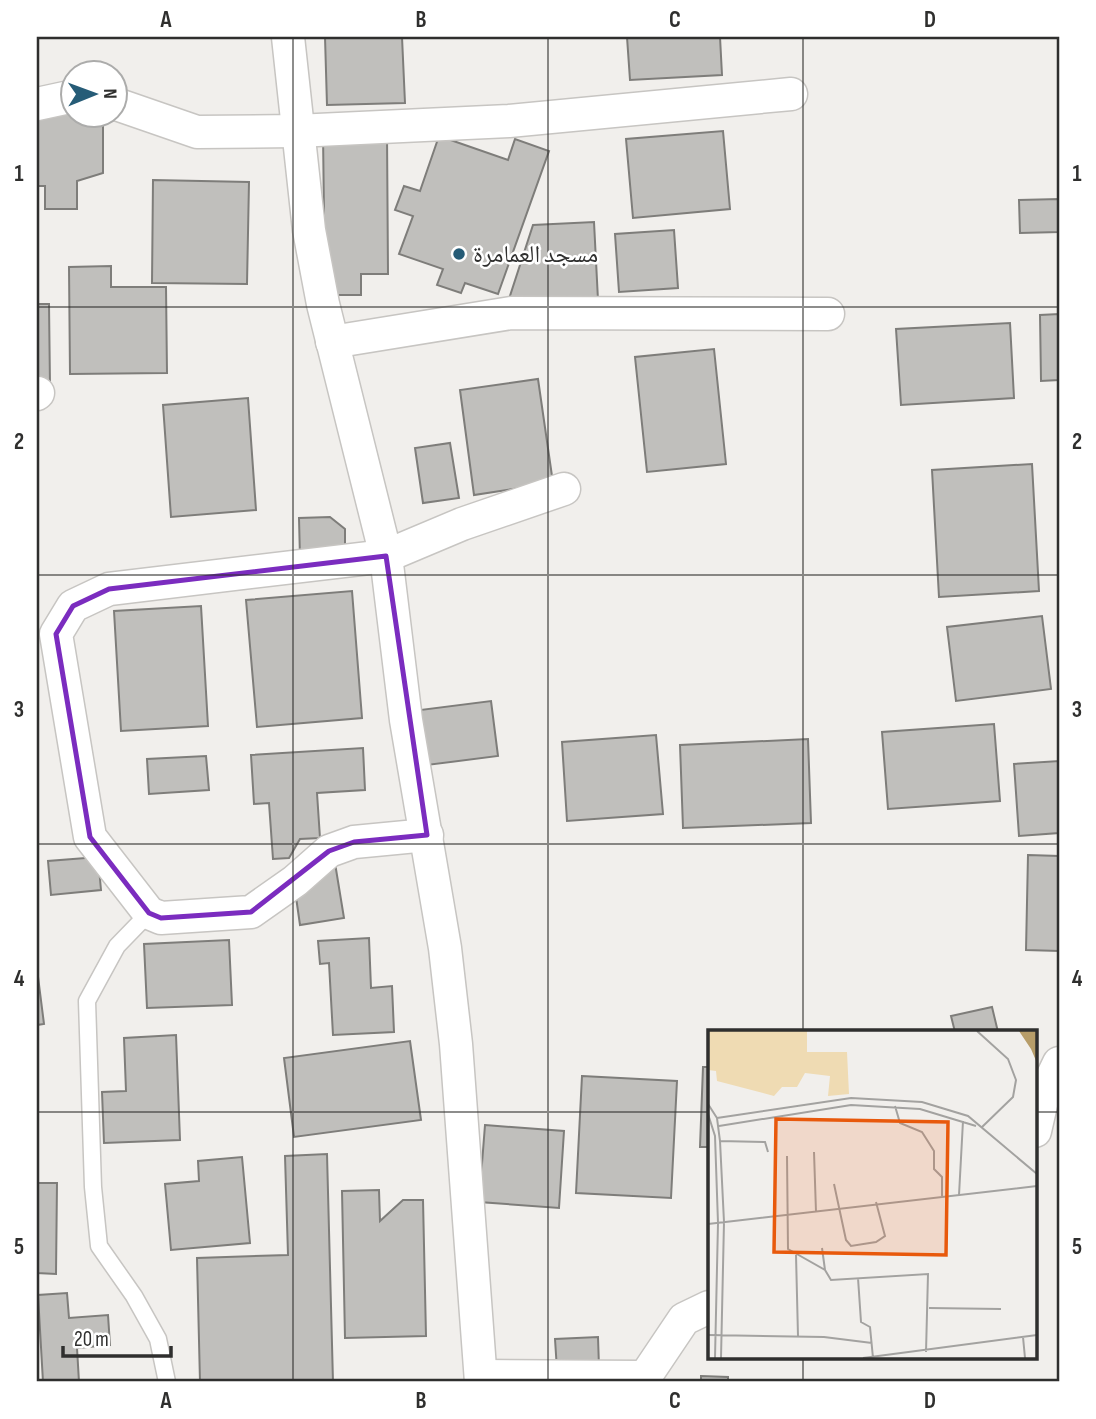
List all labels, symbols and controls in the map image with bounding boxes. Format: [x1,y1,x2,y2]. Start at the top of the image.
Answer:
text: A [160,6,173,34]
text: B [416,6,427,34]
text: C [669,6,681,34]
text: D [924,6,936,34]
north arrow [60,60,130,130]
text: N [98,88,121,99]
text: 1 [14,160,24,188]
text: 1 [1072,160,1082,188]
place label: مسجد العمامرة [473,240,598,269]
marker: مسجد العمامرة [451,246,467,262]
text: 2 [14,428,24,456]
text: 2 [1072,428,1082,456]
text: 3 [14,696,24,724]
text: 3 [1072,696,1082,724]
text: 4 [14,965,25,993]
text: 4 [1072,965,1083,993]
inset map [708,1030,1036,1360]
text: 5 [14,1233,24,1261]
text: 5 [1072,1233,1082,1261]
scale bar [63,1314,172,1358]
text: 20 m [74,1327,109,1352]
text: A [160,1387,173,1415]
text: B [416,1387,427,1415]
text: C [669,1387,681,1415]
text: D [924,1387,936,1415]

